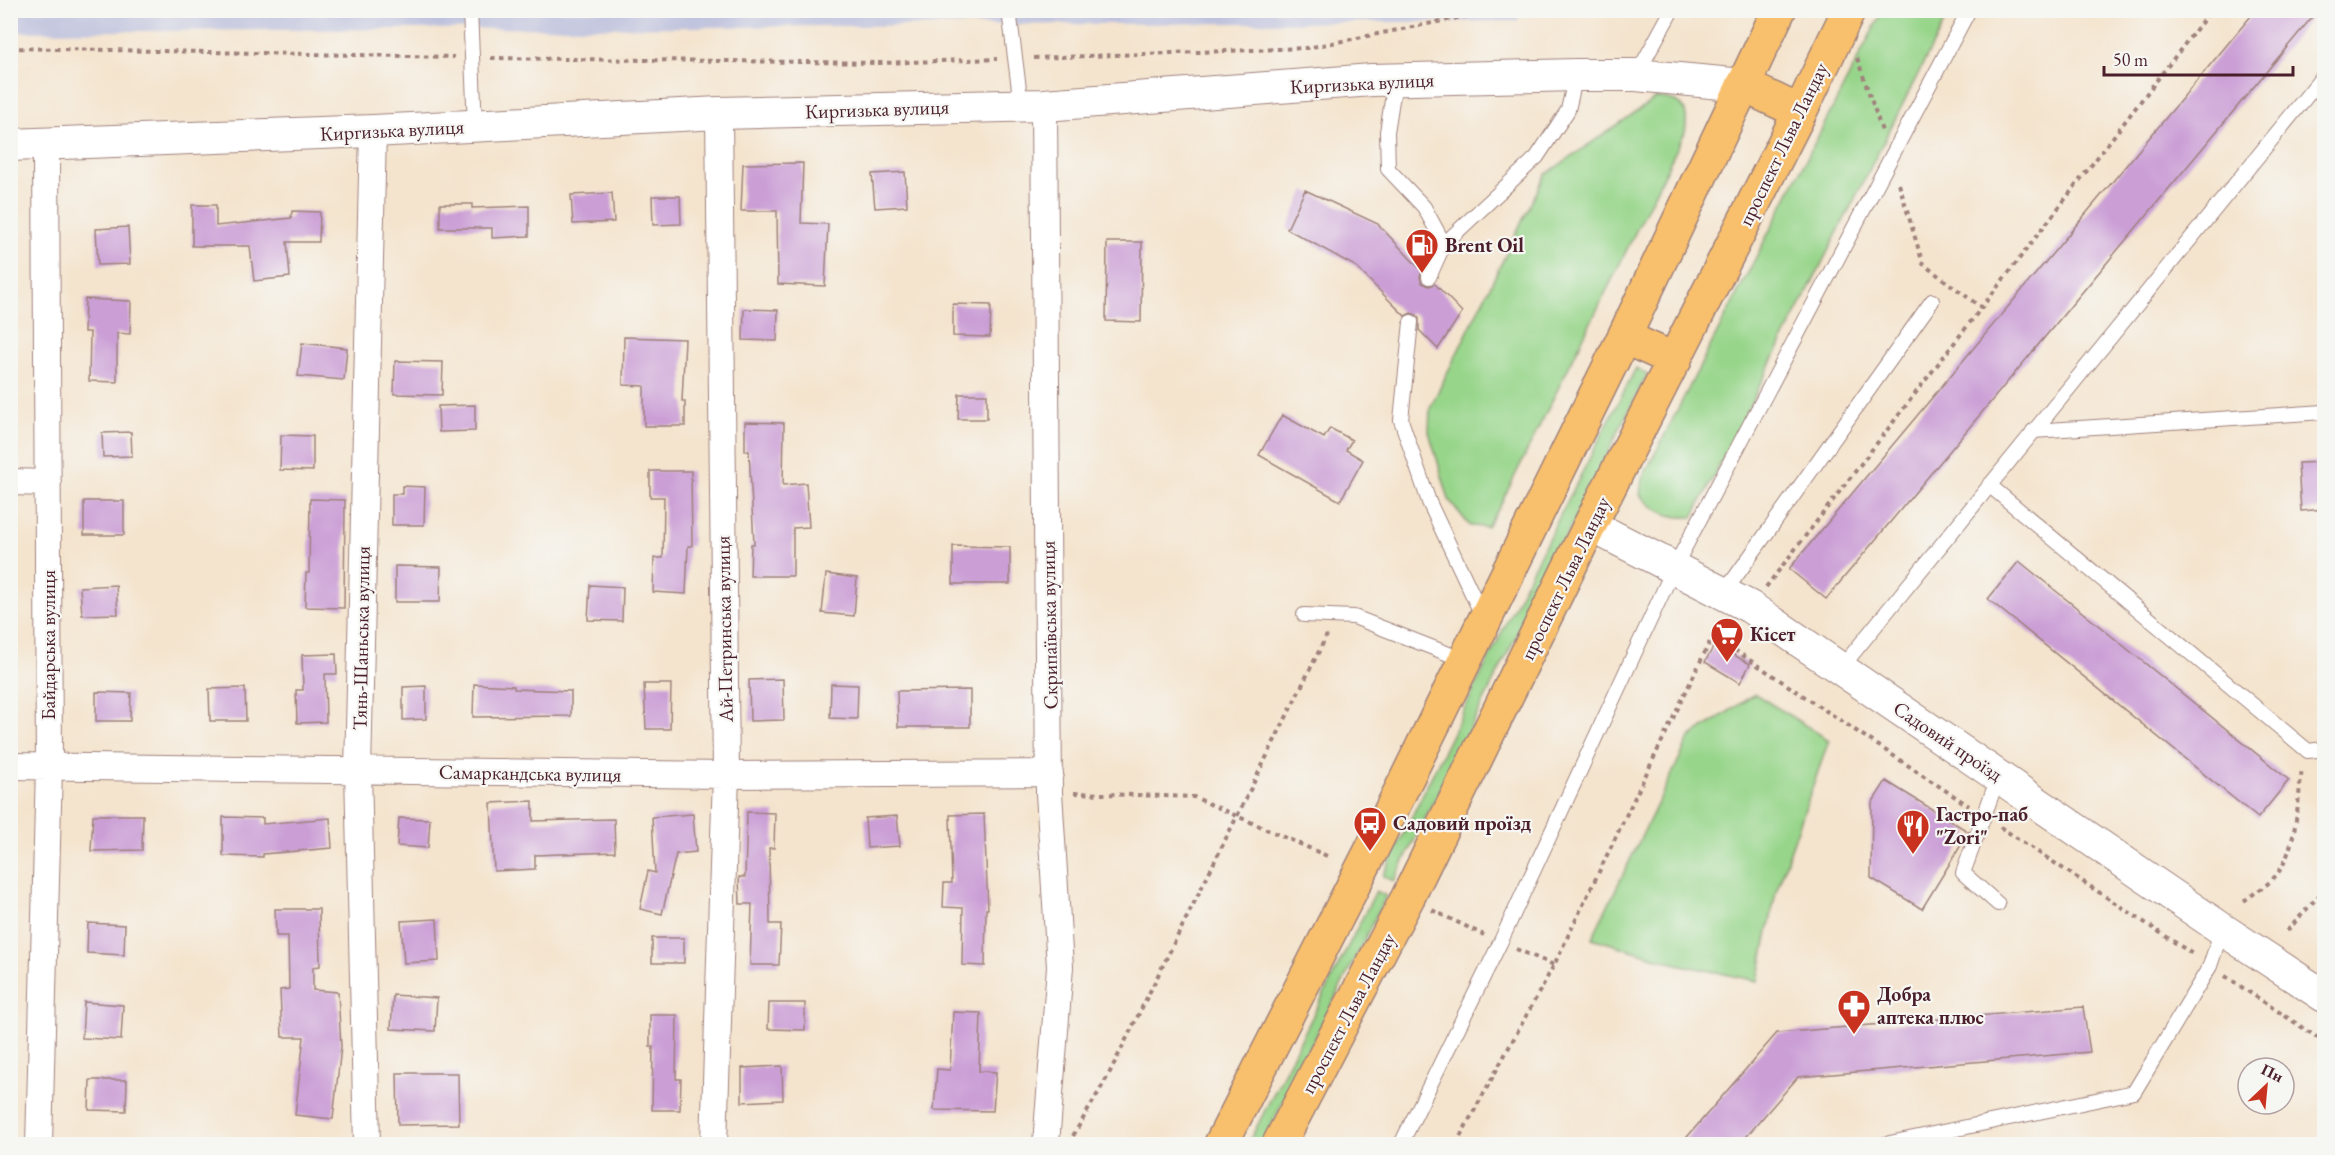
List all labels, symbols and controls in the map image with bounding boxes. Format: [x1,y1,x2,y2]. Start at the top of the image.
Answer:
scale bar [2104,39,2293,77]
text: 50 m [2113,48,2148,71]
street label: проспект Льва Ландау [1732,58,1834,230]
street label: Киргизька вулиця [1289,66,1435,100]
street label: Киргизька вулиця [804,93,950,125]
street label: Киргизька вулиця [319,113,465,147]
fuel station icon: Brent Oil [1404,227,1440,274]
place label: Brent Oil [1445,232,1524,258]
street label: проспект Льва Ландау [1514,492,1616,664]
street label: Ай-Петринська вулиця [709,535,739,723]
street label: Скрипаївська вулиця [1035,540,1063,710]
street label: Тянь-Шаньська вулиця [346,546,376,730]
street label: Байдарська вулиця [35,570,61,720]
supermarket icon: Кісет [1709,616,1745,663]
place label: Кісет [1750,621,1795,647]
street label: Садовий проїзд [1888,695,2008,787]
street label: Самаркандська вулиця [439,758,622,788]
place label: Гастро-паб "Zori" [1936,801,2028,850]
bus stop icon: Садовий проїзд [1352,805,1388,852]
restaurant icon: Гастро-паб "Zori" [1895,808,1931,855]
place label: Садовий проїзд [1393,810,1532,836]
street label: проспект Льва Ландау [1295,928,1401,1098]
place label: Добра аптека плюс [1877,981,1984,1030]
pharmacy icon: Добра аптека плюс [1836,988,1872,1035]
north arrow [2236,1056,2296,1116]
text: Пн [2258,1059,2287,1087]

